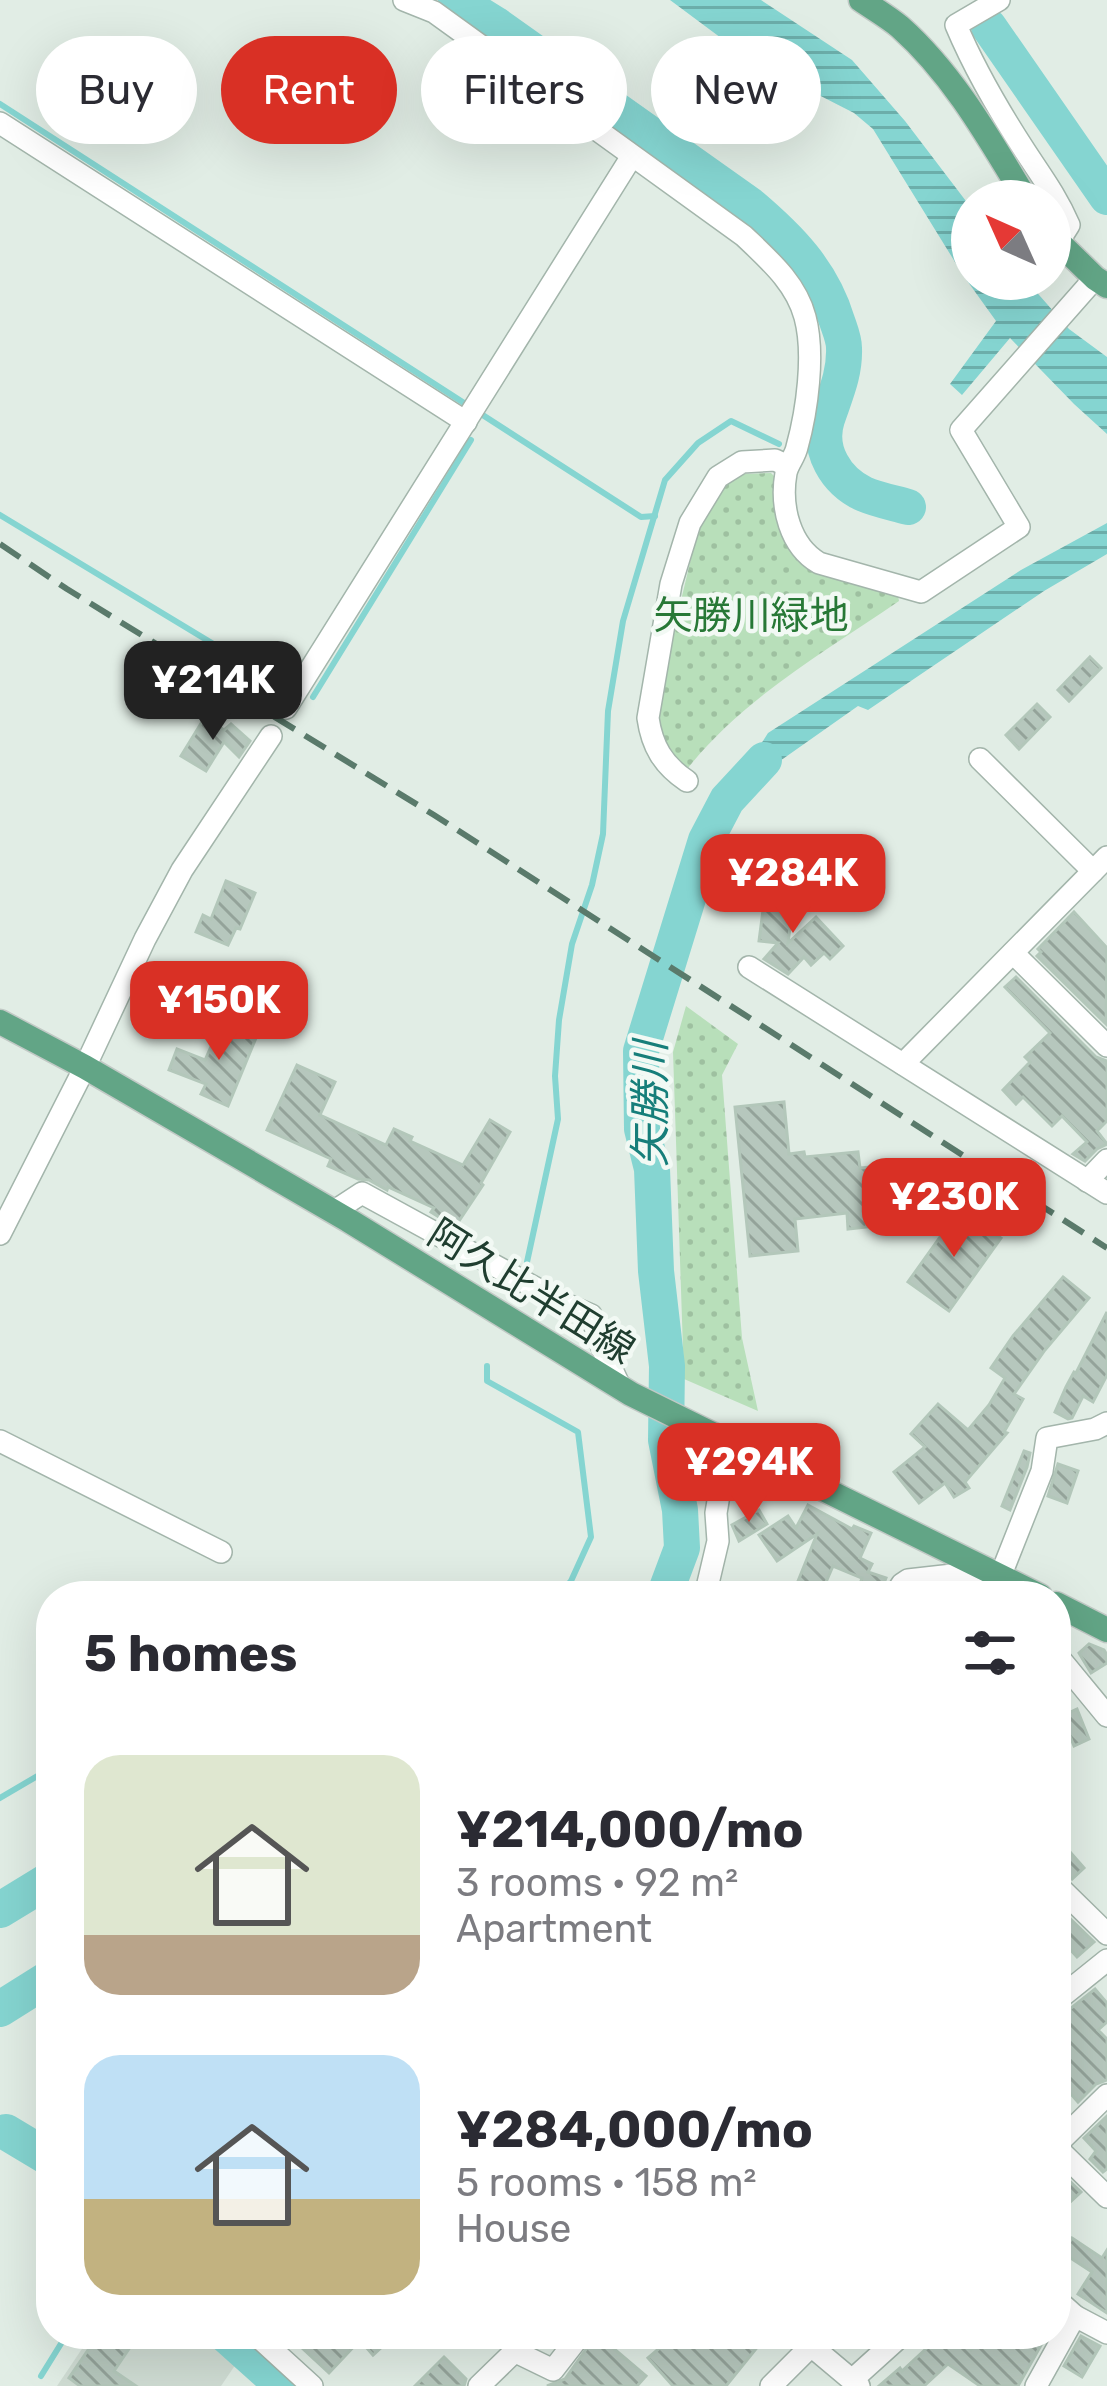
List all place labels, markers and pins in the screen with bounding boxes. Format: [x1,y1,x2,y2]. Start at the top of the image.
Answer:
pin: ¥214K [129,641,297,743]
pin: ¥284K [709,834,877,936]
pin: ¥150K [135,961,303,1063]
pin: ¥230K [870,1158,1038,1260]
pin: ¥294K [665,1423,833,1525]

